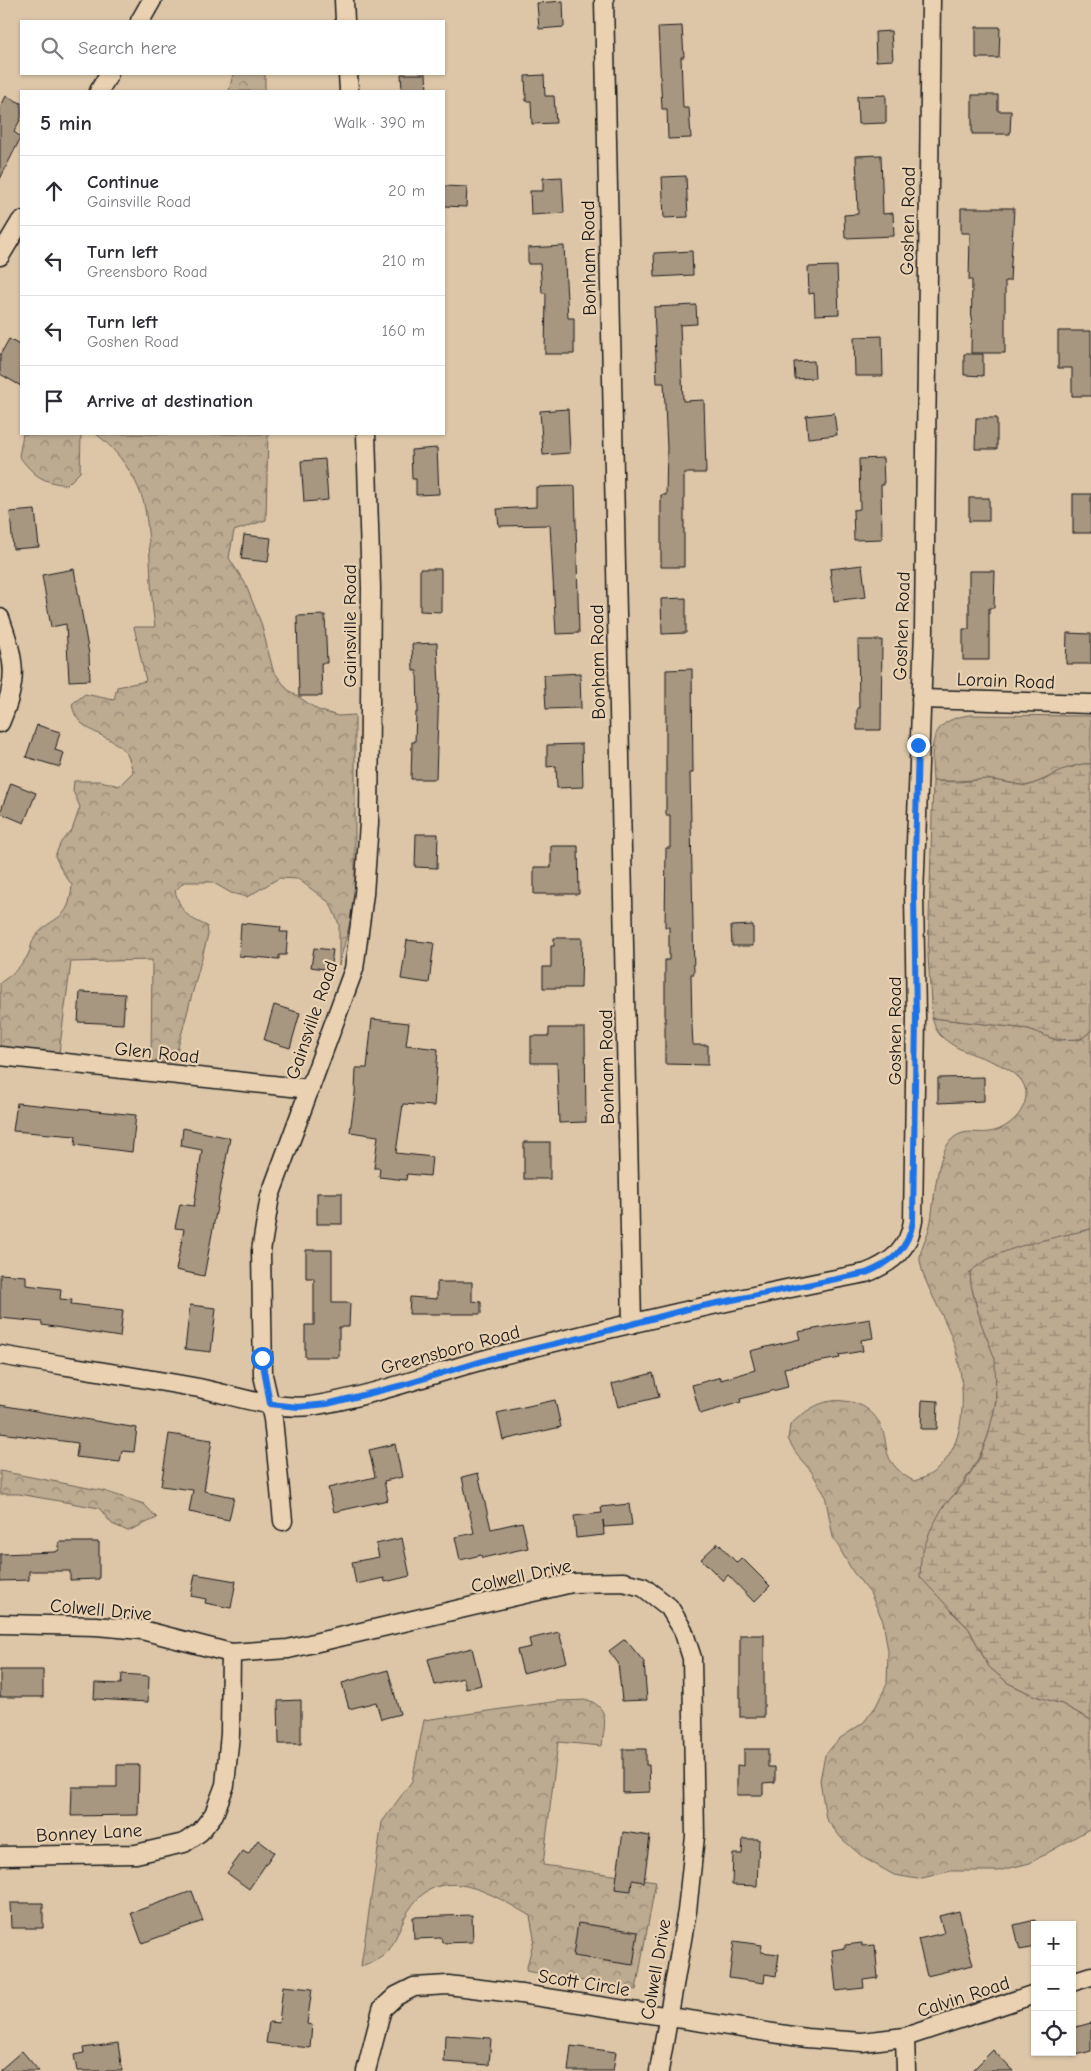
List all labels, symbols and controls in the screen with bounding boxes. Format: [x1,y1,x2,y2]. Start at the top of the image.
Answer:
search box [20,20,445,75]
icon: search [38,34,66,62]
text: Search here [78,37,177,59]
text: 5 min [40,111,92,135]
text: Walk · 390 m [334,114,425,132]
street label: Goshen Road [896,166,920,276]
text: Continue [87,171,159,193]
icon: ahead [40,177,68,205]
text: 20 m [388,182,425,200]
text: Gainsville Road [87,193,191,211]
street label: Bonham Road [577,200,601,316]
text: Turn left [87,241,158,263]
icon: left [40,247,68,275]
text: 210 m [382,252,425,270]
text: Greensboro Road [87,263,208,281]
text: Turn left [87,311,158,333]
icon: left [40,317,68,345]
text: 160 m [382,322,425,340]
text: Goshen Road [87,333,179,351]
icon: arrive [40,387,68,415]
text: Arrive at destination [87,390,253,412]
street label: Gainsville Road [339,564,361,688]
street label: Goshen Road [889,571,915,681]
street label: Bonham Road [586,604,610,720]
street label: Lorain Road [956,668,1056,694]
route end [907,734,930,757]
street label: Gainsville Road [281,958,342,1082]
street label: Goshen Road [884,976,906,1086]
street label: Bonham Road [595,1009,619,1125]
street label: Glen Road [113,1038,200,1068]
street label: Greensboro Road [378,1321,522,1379]
route start [251,1347,274,1370]
street label: Colwell Drive [469,1555,573,1597]
street label: Colwell Drive [49,1595,153,1625]
street label: Bonney Lane [35,1819,143,1847]
street label: Colwell Drive [636,1917,676,2021]
map controls [1031,1921,1076,2056]
button: + [1031,1921,1076,1966]
street label: Scott Circle [536,1965,631,2001]
button: − [1031,1966,1076,2011]
street label: Calvin Road [914,1972,1012,2022]
button: locate [1031,2011,1076,2056]

